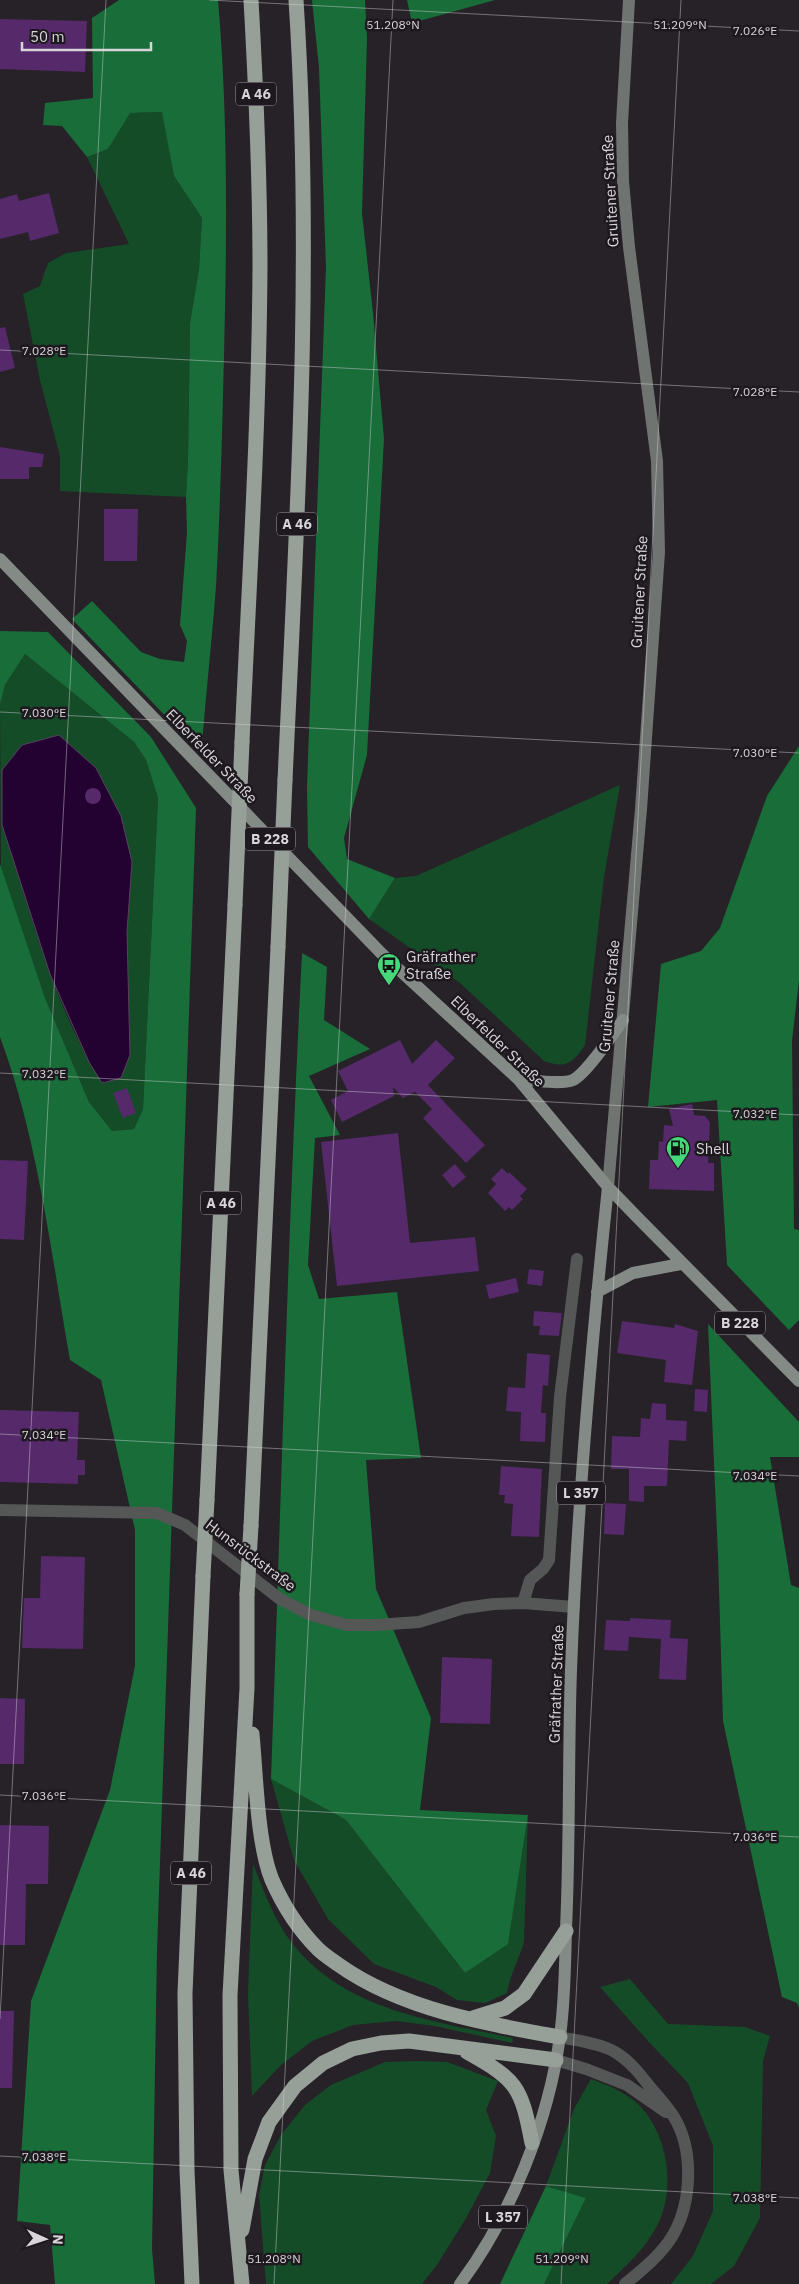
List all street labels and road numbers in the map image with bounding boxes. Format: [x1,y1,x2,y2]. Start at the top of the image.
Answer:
road number: A 46 [236,82,276,106]
street label: Gruitener Straße [598,134,622,248]
road number: A 46 [277,512,317,536]
street label: Gruitener Straße [627,535,651,649]
street label: Elberfelder Straße [162,705,262,807]
road number: B 228 [245,828,295,851]
street label: Gruitener Straße [595,939,623,1053]
street label: Elberfelder Straße [447,991,549,1091]
road number: A 46 [201,1192,241,1214]
road number: B 228 [715,1312,765,1335]
road number: L 357 [557,1482,605,1505]
street label: Hunsrückstraße [202,1515,300,1595]
street label: Gräfrather Straße [544,1624,568,1744]
road number: A 46 [171,1862,211,1885]
road number: L 357 [479,2206,527,2228]

